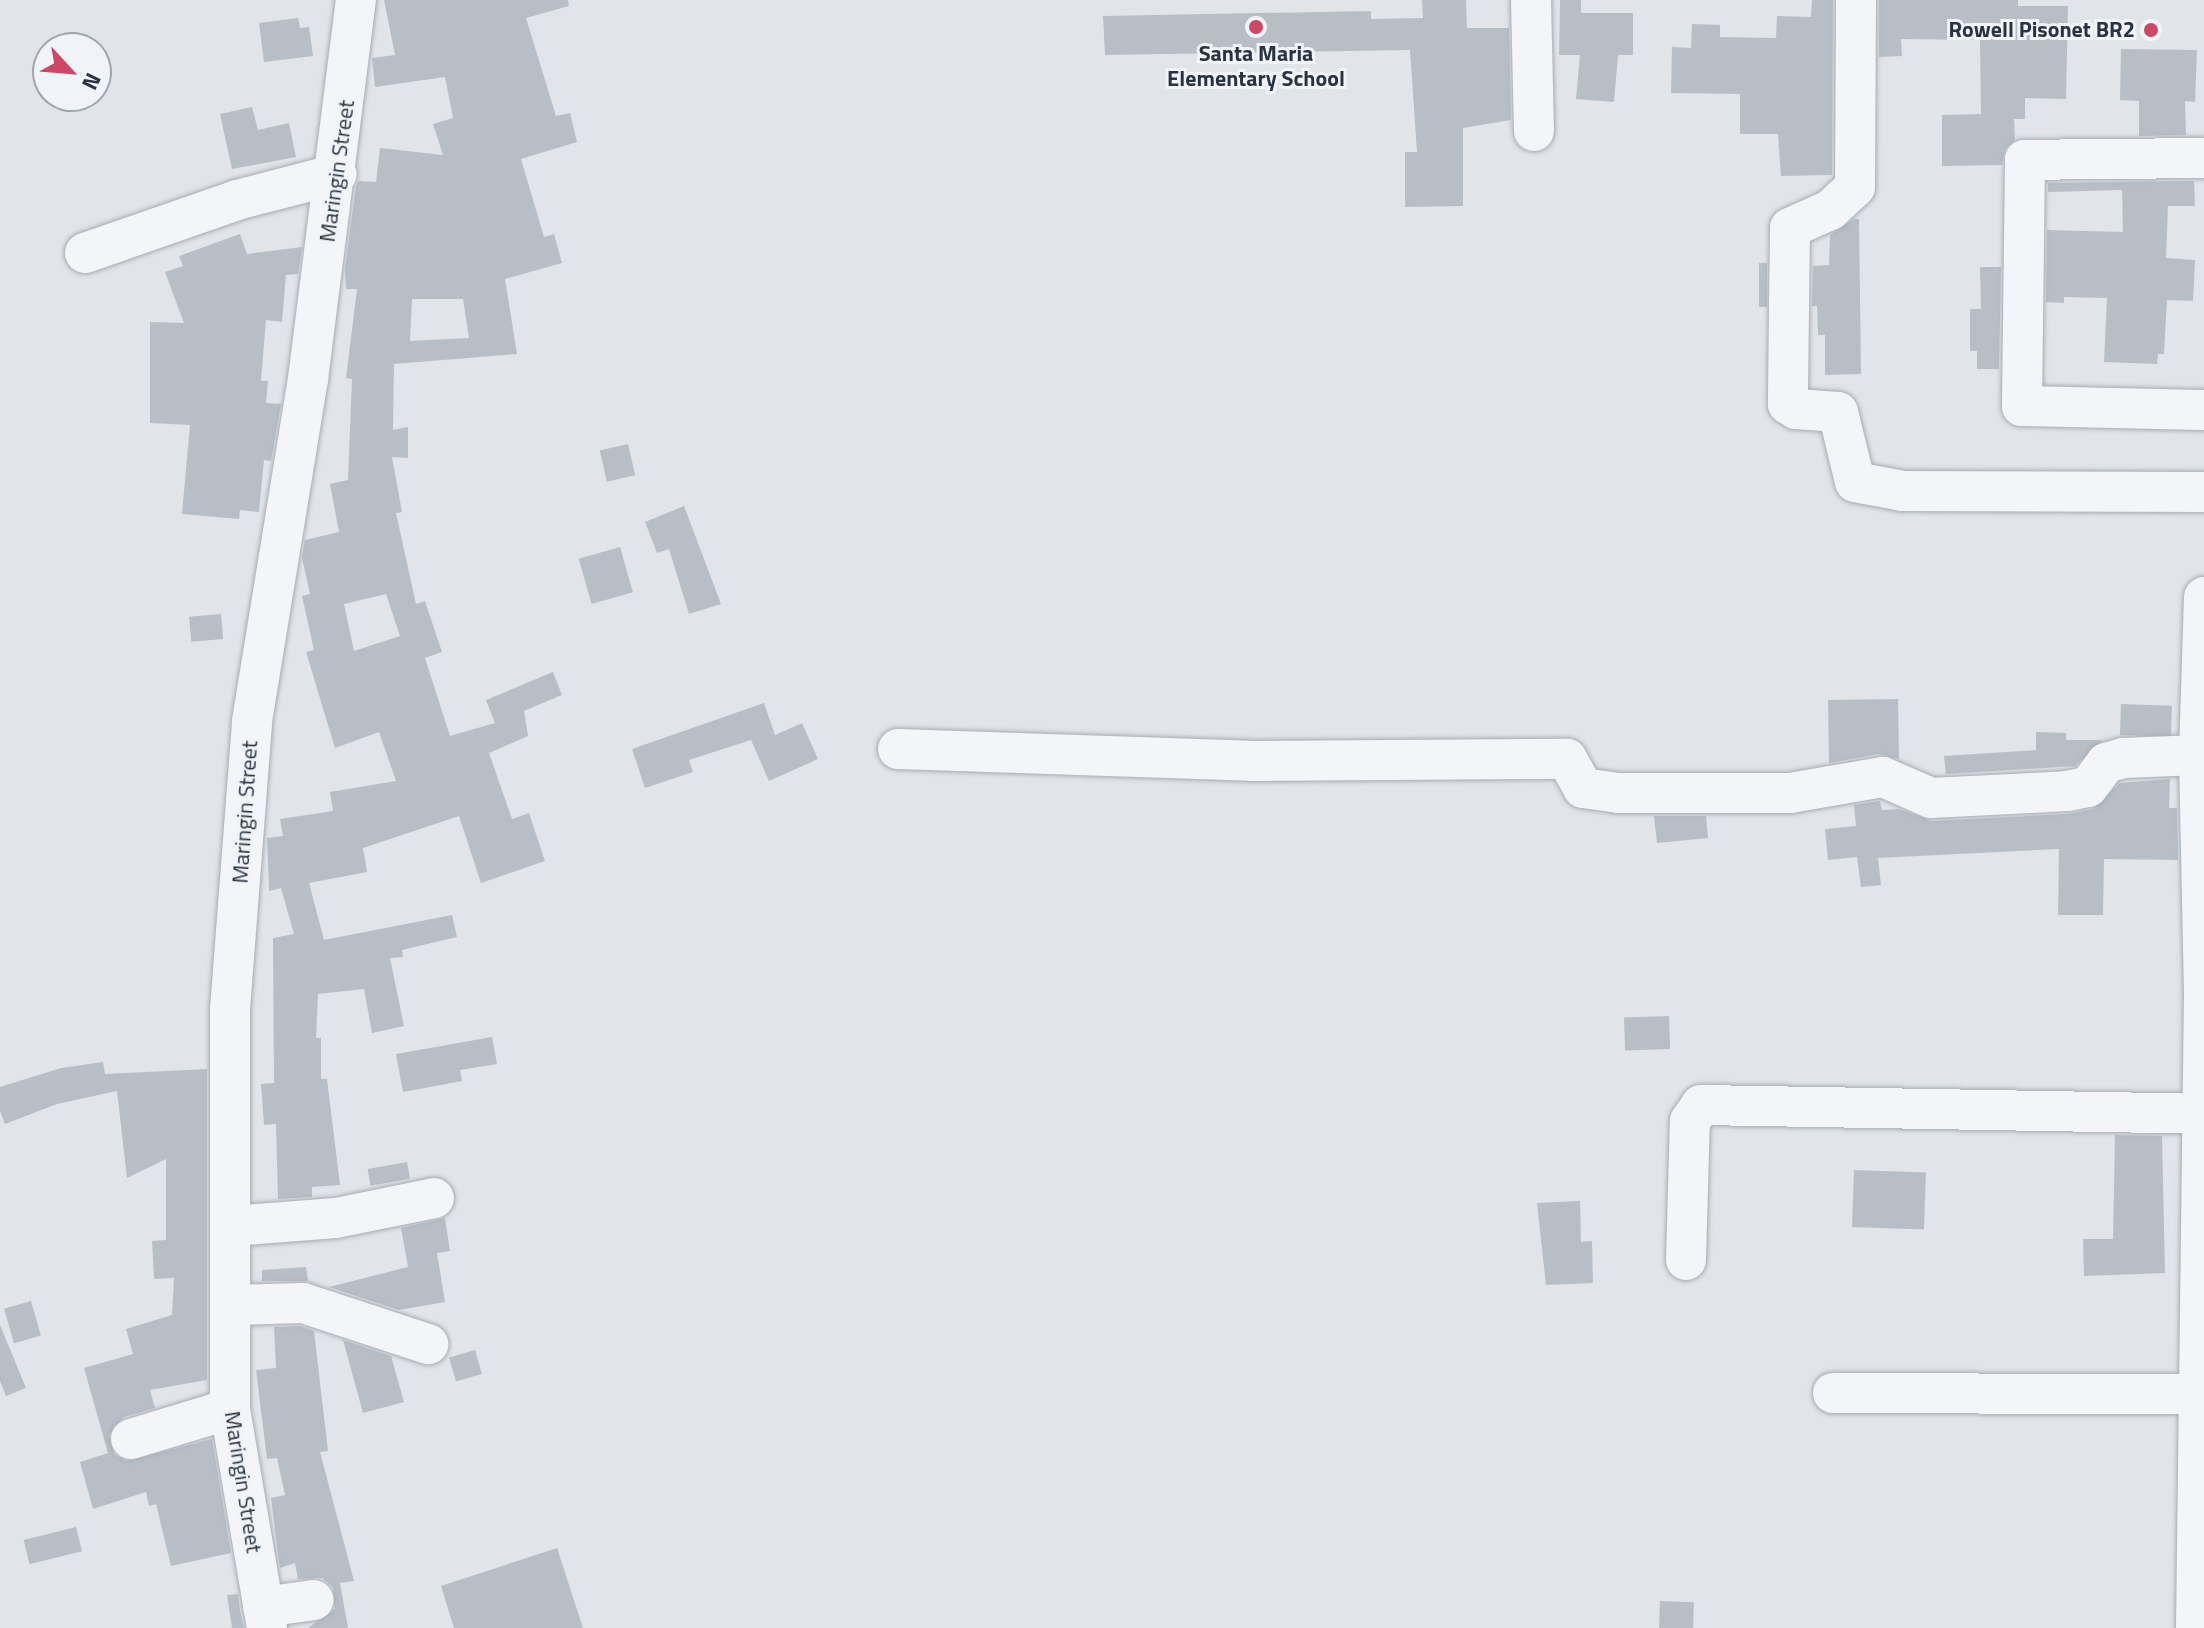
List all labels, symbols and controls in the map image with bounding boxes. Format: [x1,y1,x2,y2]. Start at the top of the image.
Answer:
place label: Rowell Pisonet BR2 [1949,17,2135,43]
marker: Santa Maria Elementary School [1247,18,1265,36]
marker: Rowell Pisonet BR2 [2142,21,2160,39]
north arrow [32,32,112,112]
place label: Santa Maria Elementary School [1167,40,1345,92]
text: N [73,67,110,96]
street label: Maringin Street [314,98,360,244]
street label: Maringin Street [227,740,263,884]
street label: Maringin Street [219,1409,267,1555]

